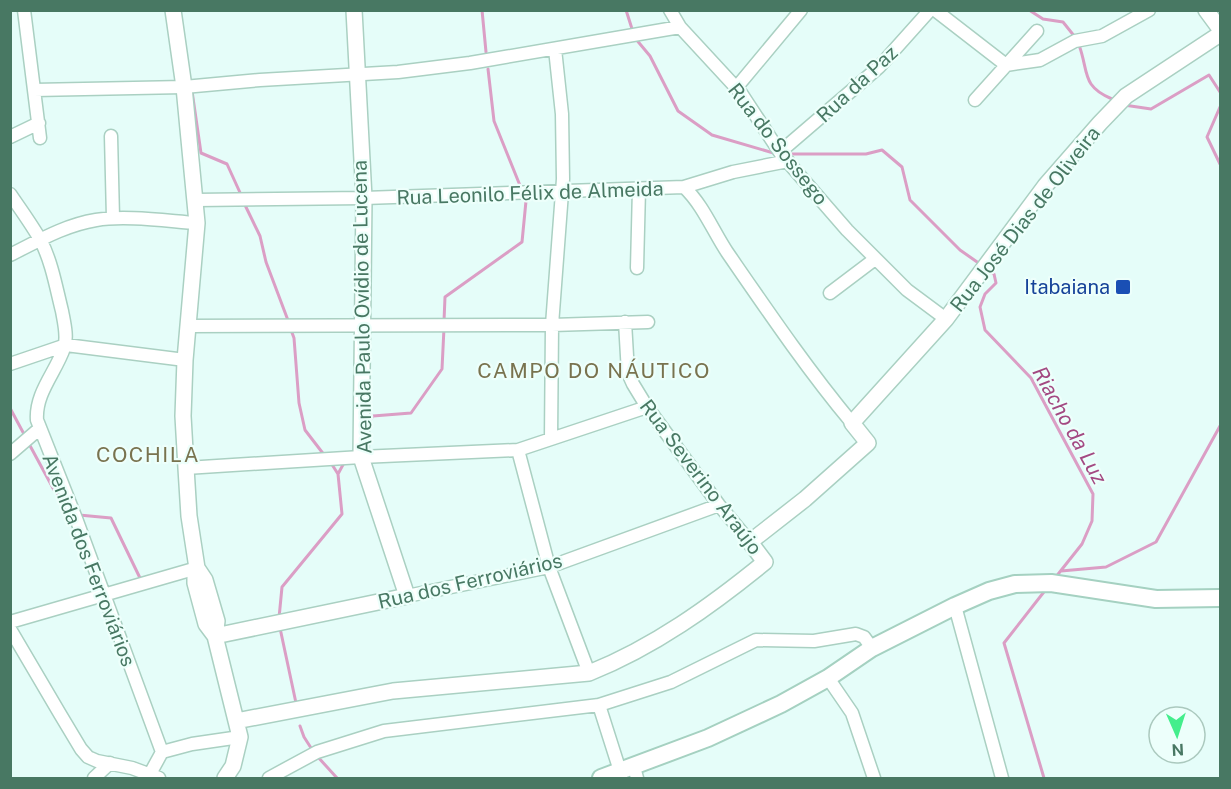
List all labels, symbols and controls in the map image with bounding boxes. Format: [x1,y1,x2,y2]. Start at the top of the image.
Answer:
street label: Rua da Paz [812,41,902,127]
street label: Rua do Sossego [723,78,833,210]
street label: Rua José Dias de Oliveira [945,121,1105,317]
street label: Avenida Paulo Ovídio de Lucena [347,160,377,454]
street label: Rua Leonilo Félix de Almeida [396,176,664,210]
place label: Itabaiana [1024,275,1110,299]
marker: Itabaiana [1114,278,1132,296]
district label: CAMPO DO NÁUTICO [477,358,711,383]
water label: Riacho da Luz [1027,362,1113,488]
street label: Rua Severino Araújo [635,395,767,559]
district label: COCHILA [96,442,200,467]
street label: Avenida dos Ferroviários [37,450,141,670]
street label: Rua dos Ferroviários [375,548,565,614]
north arrow [1147,705,1207,765]
text: N [1171,740,1185,759]

